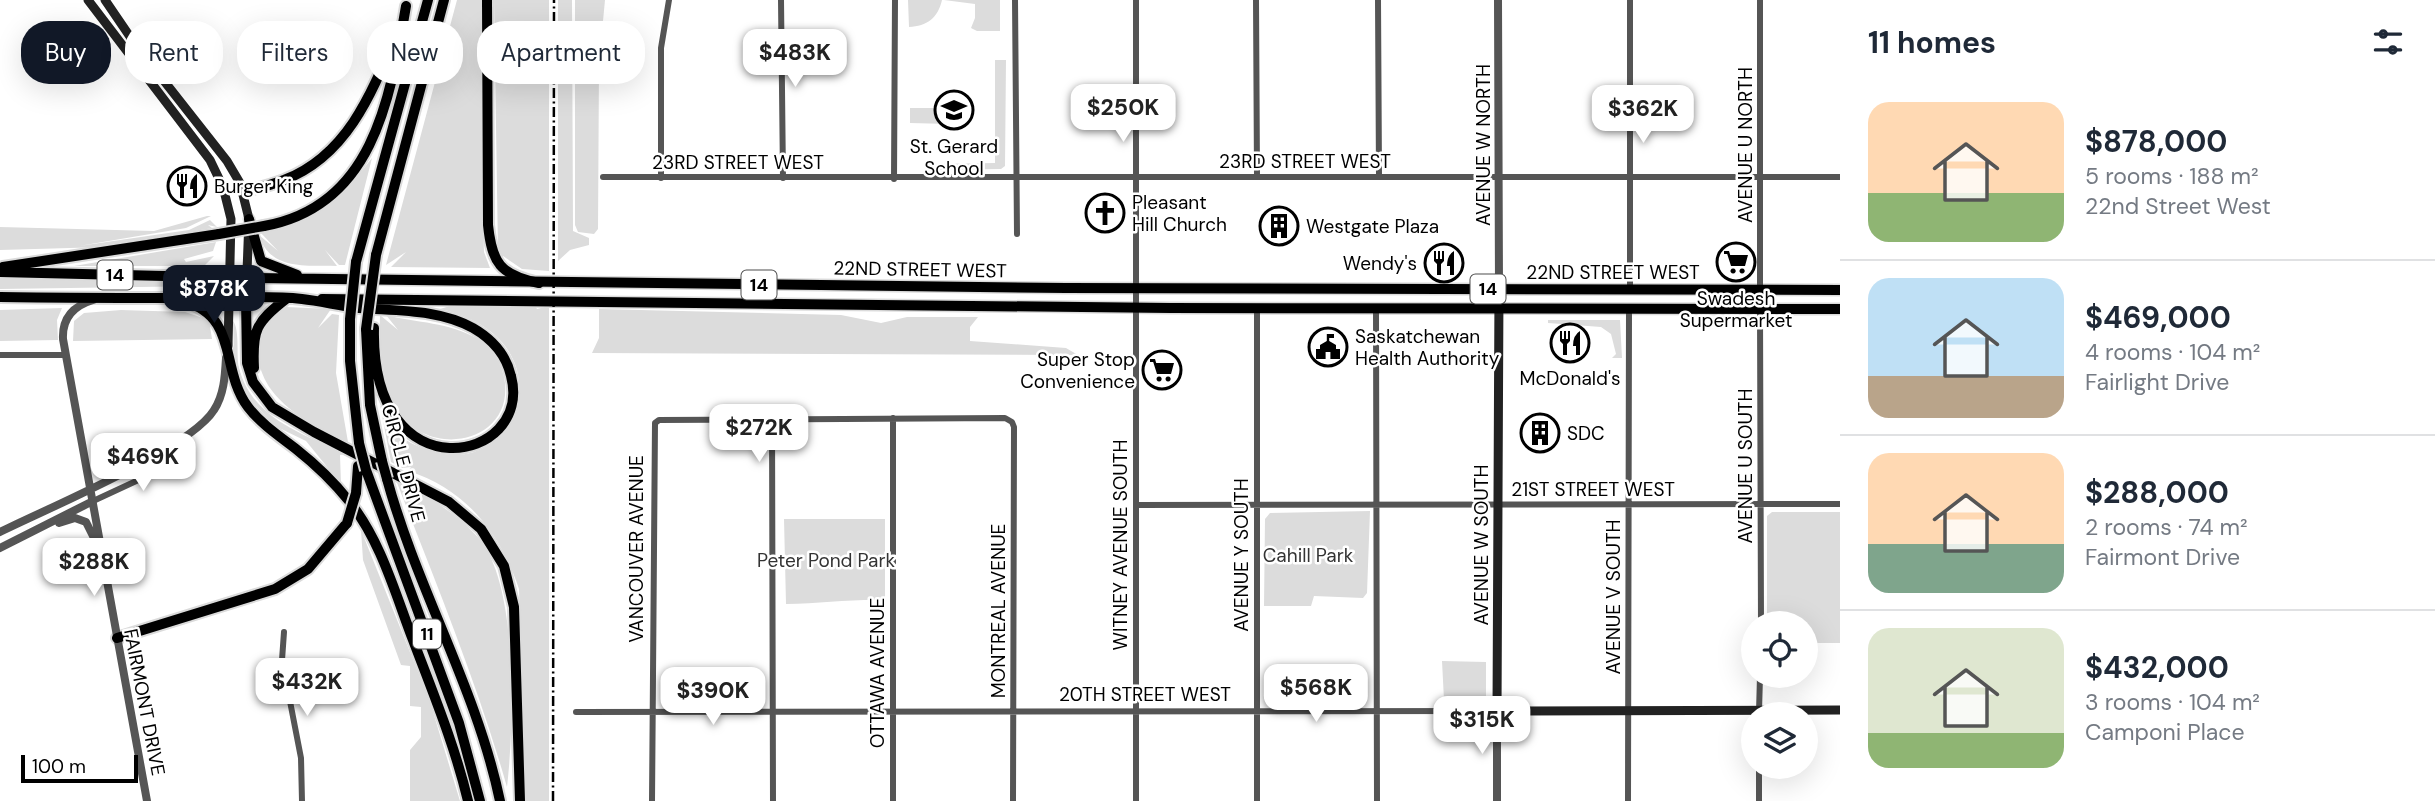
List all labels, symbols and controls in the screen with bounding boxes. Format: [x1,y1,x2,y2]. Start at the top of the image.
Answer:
chip: Buy [21,21,111,84]
chip: Rent [125,21,223,84]
chip: Filters [237,21,353,84]
chip: New [367,21,463,84]
chip: Apartment [477,21,645,84]
text: 11 homes [1868,23,1996,62]
icon: filters [2369,23,2407,61]
pin: $483K [746,29,844,89]
text: $483K [759,37,831,67]
street label: AVENUE W NORTH [1471,64,1496,226]
street label: AVENUE U NORTH [1733,67,1758,223]
pin: $250K [1074,85,1172,144]
pin: $362K [1594,86,1692,145]
school or university icon: St. Gerard School [933,89,975,131]
text: $250K [1087,92,1159,122]
text: $362K [1608,93,1678,123]
text: $878,000 [2085,122,2227,161]
icon: home [1924,130,2008,214]
place label: St. Gerard School [910,134,998,181]
street label: 23RD STREET WEST [1219,149,1391,174]
street label: 23RD STREET WEST [652,150,824,175]
text: 5 rooms · 188 m² [2085,161,2259,191]
restaurant icon: Burger King [166,165,208,207]
place label: Burger King [214,174,314,199]
place label: Pleasant Hill Church [1132,190,1227,237]
text: 22nd Street West [2085,191,2271,221]
church icon: Pleasant Hill Church [1084,192,1126,234]
building icon: Westgate Plaza [1258,205,1300,247]
place label: Westgate Plaza [1306,214,1439,239]
supermarket icon: Swadesh Supermarket [1715,241,1757,283]
restaurant icon: Wendy's [1423,242,1465,284]
place label: Wendy's [1343,251,1417,276]
street label: 22ND STREET WEST [833,255,1007,284]
road number: 14 [97,260,132,290]
street label: 22ND STREET WEST [1526,260,1700,285]
pin: $878K [165,266,263,325]
road number: 14 [742,270,776,300]
text: $878K [179,273,249,303]
road number: 14 [1470,274,1506,304]
place label: Swadesh Supermarket [1680,286,1792,333]
text: $469,000 [2085,298,2231,337]
icon: home [1924,306,2008,390]
restaurant icon: McDonald's [1549,322,1591,364]
place label: Saskatchewan Health Authority [1355,324,1500,371]
public building icon: Saskatchewan Health Authority [1307,326,1349,368]
text: 4 rooms · 104 m² [2085,337,2260,367]
place label: Super Stop Convenience [1020,347,1135,394]
supermarket icon: Super Stop Convenience [1141,349,1183,391]
place label: McDonald's [1519,366,1621,391]
text: Fairlight Drive [2085,367,2229,397]
street label: AVENUE U SOUTH [1733,389,1758,543]
street label: CIRCLE DRIVE [376,401,431,525]
pin: $272K [710,405,808,464]
text: $272K [725,412,793,442]
building icon: SDC [1519,412,1561,454]
place label: SDC [1567,421,1605,446]
pin: $469K [94,434,192,493]
street label: WITNEY AVENUE SOUTH [1108,440,1133,650]
text: $469K [107,441,179,471]
street label: VANCOUVER AVENUE [624,455,649,643]
street label: AVENUE W SOUTH [1469,465,1494,625]
text: $288,000 [2085,473,2229,512]
street label: 21ST STREET WEST [1511,477,1675,502]
street label: AVENUE Y SOUTH [1229,478,1254,632]
icon: home [1924,481,2008,565]
text: 2 rooms · 74 m² [2085,512,2248,542]
street label: AVENUE V SOUTH [1601,519,1626,675]
street label: MONTREAL AVENUE [986,524,1011,698]
pin: $288K [45,538,143,598]
text: Fairmont Drive [2085,542,2240,572]
park label: Cahill Park [1263,543,1354,568]
text: $288K [58,546,130,576]
park label: Peter Pond Park [757,548,895,573]
street label: OTTAWA AVENUE [865,598,890,748]
map controls [1741,611,1818,779]
button: locate [1741,611,1818,688]
road number: 11 [413,620,441,648]
street label: FAIRMONT DRIVE [118,627,171,778]
text: $432,000 [2085,648,2229,687]
icon: home [1924,656,2008,740]
pin: $432K [258,658,356,718]
pin: $568K [1267,664,1365,724]
text: $432K [271,666,343,696]
pin: $390K [664,668,762,727]
text: $568K [1280,672,1352,702]
text: $390K [676,675,750,705]
street label: 20TH STREET WEST [1059,682,1231,707]
text: 3 rooms · 104 m² [2085,687,2260,717]
pin: $315K [1433,696,1531,756]
button: layers [1741,702,1818,779]
text: $315K [1449,704,1515,734]
text: Camponi Place [2085,717,2245,747]
scale bar [21,752,138,784]
text: 100 m [32,754,86,779]

